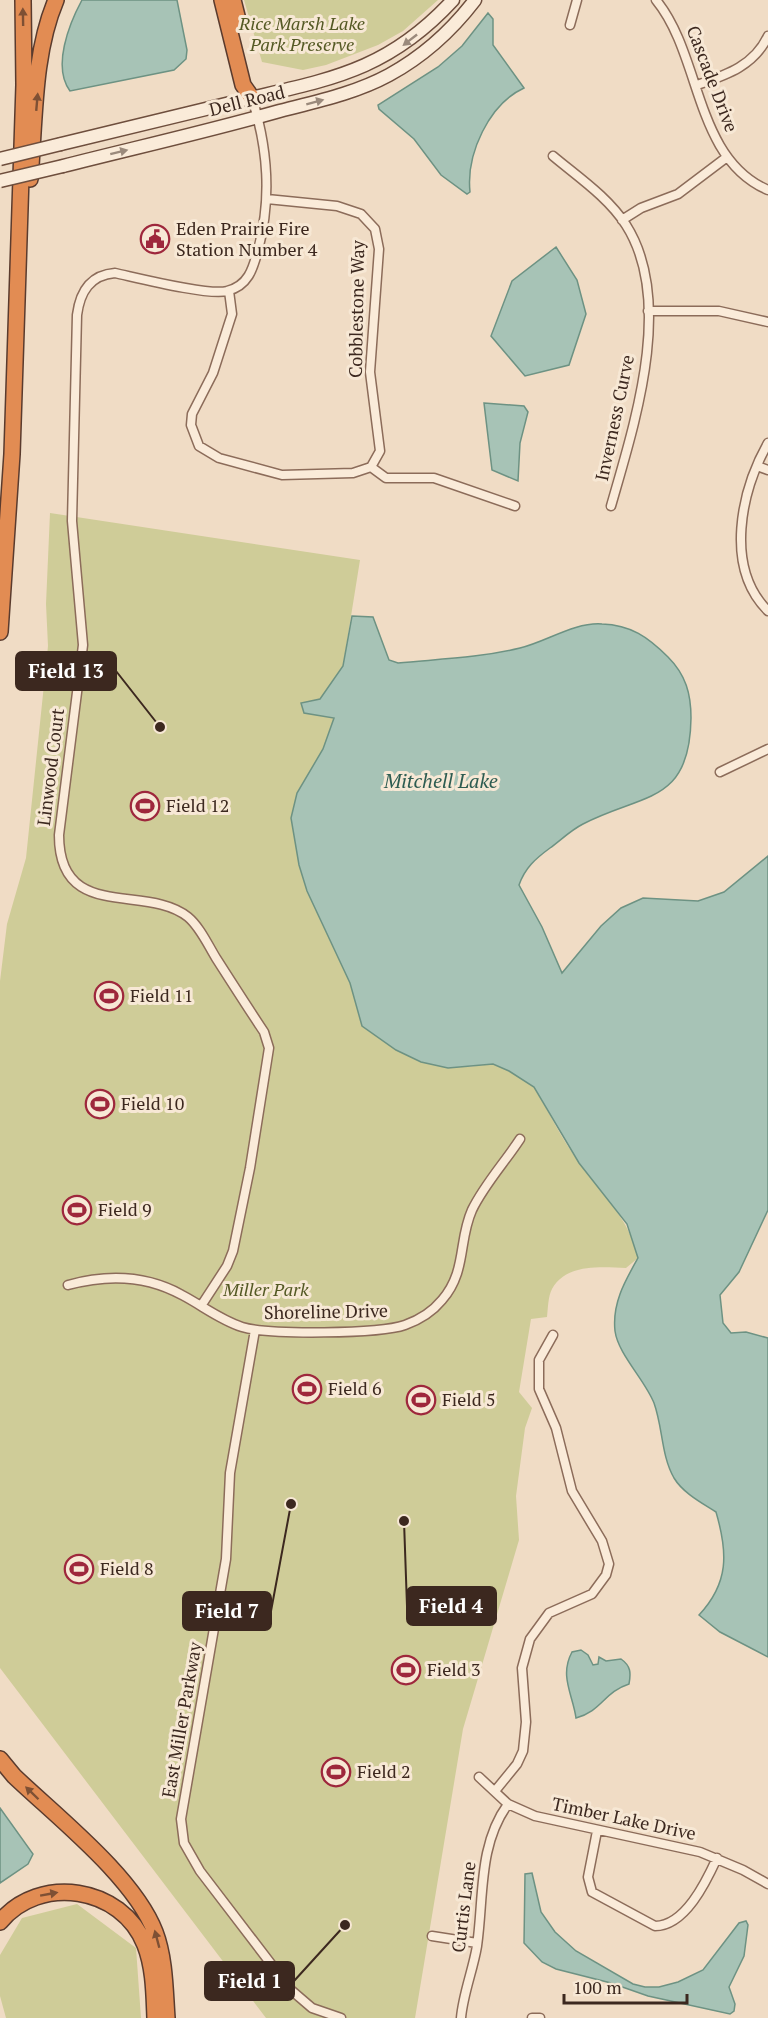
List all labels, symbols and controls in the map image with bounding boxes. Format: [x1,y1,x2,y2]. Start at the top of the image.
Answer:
one-way arrow [18,8,28,27]
park label: Rice Marsh Lake Park Preserve [238,11,365,56]
street label: Cascade Drive [682,22,744,135]
one-way arrow [402,34,418,46]
street label: Dell Road [206,79,287,121]
one-way arrow [32,93,42,112]
one-way arrow [306,97,324,106]
one-way arrow [110,146,129,156]
place label: Eden Prairie Fire Station Number 4 [176,216,318,261]
public building icon: Eden Prairie Fire Station Number 4 [139,223,171,255]
street label: Cobblestone Way [343,239,369,378]
street label: Inverness Curve [589,352,639,483]
callout: Field 13 [16,652,116,690]
text: Field 13 [28,657,104,684]
street label: Linwood Court [31,706,69,827]
water label: Mitchell Lake [383,767,498,794]
sports icon: Field 12 [129,790,161,822]
place label: Field 12 [166,793,229,817]
sports icon: Field 11 [93,980,125,1012]
place label: Field 11 [130,983,193,1007]
sports icon: Field 10 [84,1088,116,1120]
place label: Field 10 [121,1091,184,1115]
sports icon: Field 9 [61,1194,93,1226]
place label: Field 9 [98,1197,152,1221]
park label: Miller Park [222,1277,309,1301]
street label: Shoreline Drive [264,1298,388,1324]
sports icon: Field 6 [291,1373,323,1405]
place label: Field 6 [328,1376,382,1400]
sports icon: Field 5 [405,1384,437,1416]
place label: Field 5 [442,1387,496,1411]
sports icon: Field 8 [63,1553,95,1585]
place label: Field 8 [100,1556,154,1580]
callout: Field 4 [407,1587,496,1625]
callout: Field 7 [183,1592,271,1630]
text: Field 4 [419,1592,484,1619]
text: Field 7 [195,1597,259,1624]
street label: East Miller Parkway [155,1639,207,1800]
sports icon: Field 3 [390,1654,422,1686]
place label: Field 3 [427,1657,481,1681]
sports icon: Field 2 [320,1756,352,1788]
place label: Field 2 [357,1759,411,1783]
one-way arrow [25,1787,40,1800]
street label: Timber Lake Drive [550,1791,698,1845]
street label: Curtis Lane [446,1860,481,1954]
one-way arrow [40,1889,59,1898]
one-way arrow [151,1930,161,1949]
callout: Field 1 [205,1962,294,2000]
text: Field 1 [218,1967,282,1994]
scale bar [564,1967,687,2005]
text: 100 m [573,1975,622,1999]

